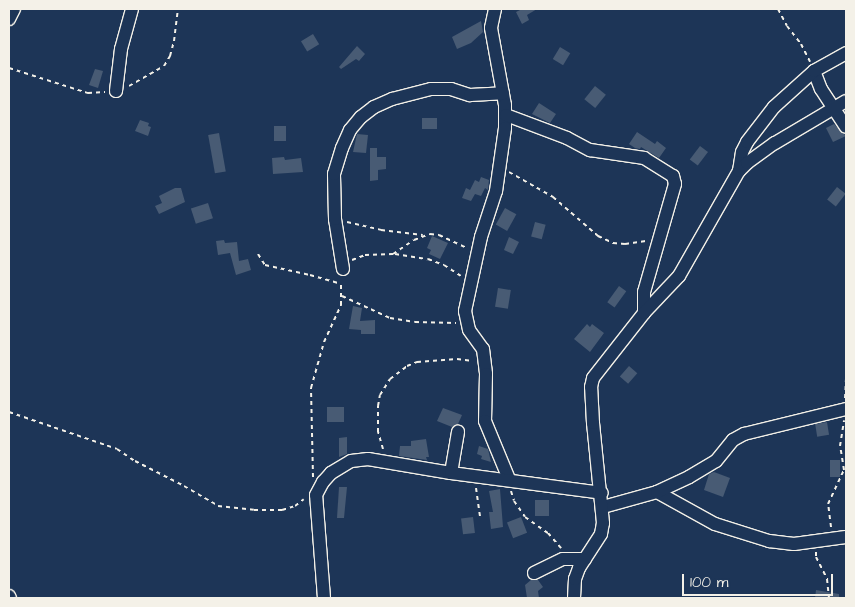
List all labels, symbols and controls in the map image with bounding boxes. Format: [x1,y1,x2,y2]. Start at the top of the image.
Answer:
scale bar [685,564,836,596]
text: 100 m [690,572,729,593]

